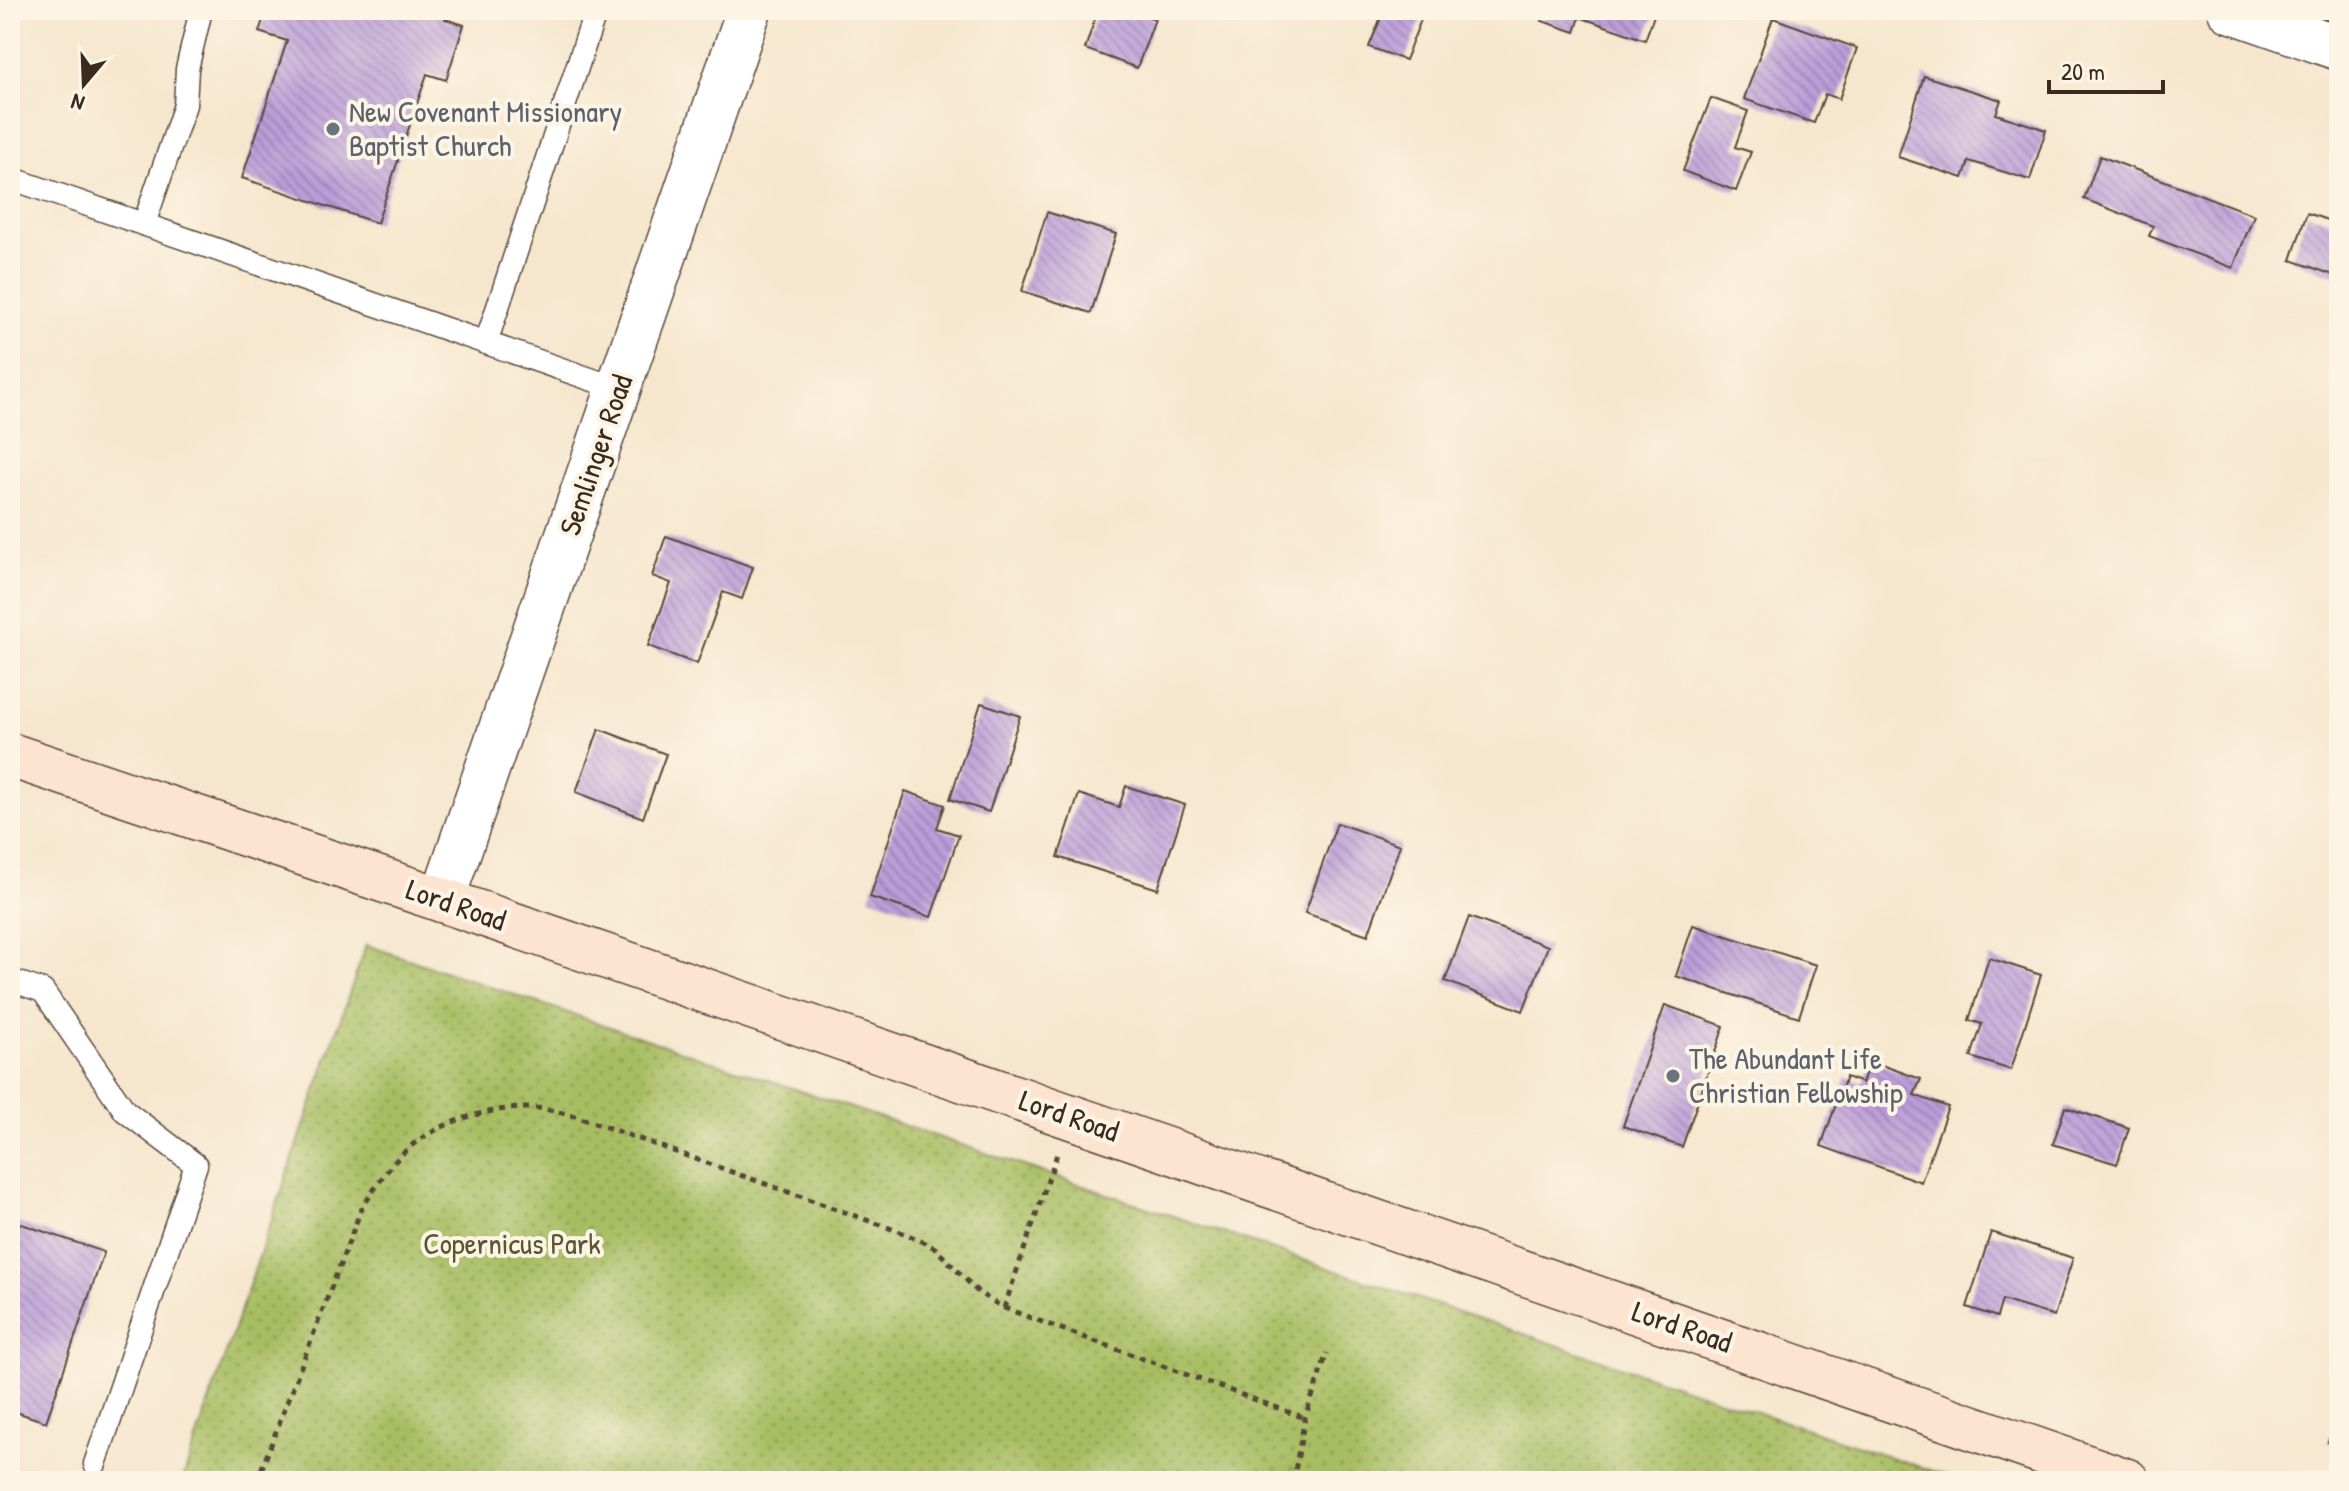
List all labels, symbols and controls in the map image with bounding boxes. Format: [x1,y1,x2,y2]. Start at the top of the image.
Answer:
north arrow [44,44,124,124]
scale bar [2049,44,2163,94]
text: 20 m [2061,55,2105,87]
text: N [67,87,88,119]
place label: New Covenant Missionary Baptist Church [349,91,622,165]
marker: New Covenant Missionary Baptist Church [324,120,342,138]
street label: Semlinger Road [549,369,641,540]
street label: Lord Road [401,868,512,940]
place label: The Abundant Life Christian Fellowship [1689,1038,1903,1112]
marker: The Abundant Life Christian Fellowship [1664,1067,1682,1085]
street label: Lord Road [1014,1079,1125,1151]
park label: Copernicus Park [423,1223,601,1263]
street label: Lord Road [1627,1290,1738,1362]

